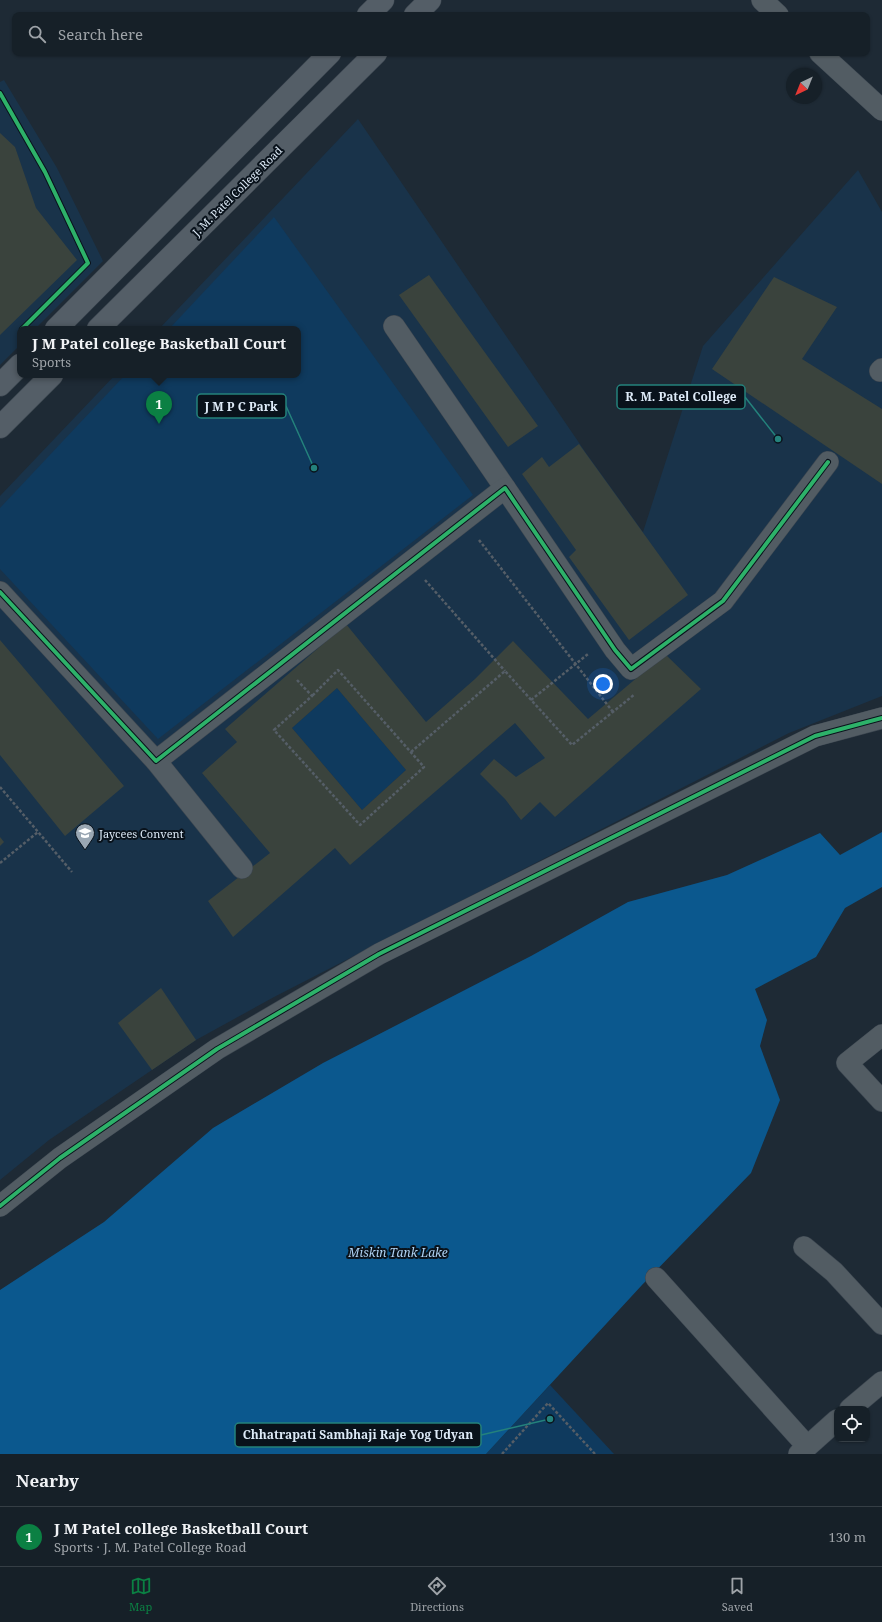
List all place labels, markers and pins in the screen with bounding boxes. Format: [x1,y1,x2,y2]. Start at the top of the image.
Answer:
callout: R. M. Patel College [617,385,745,409]
pin: 1 [146,391,172,424]
callout: J M P C Park [197,394,286,418]
school or university icon: Jaycees Convent [74,822,96,850]
place label: Jaycees Convent [98,826,184,841]
callout: Chhatrapati Sambhaji Raje Yog Udyan [235,1423,481,1447]

